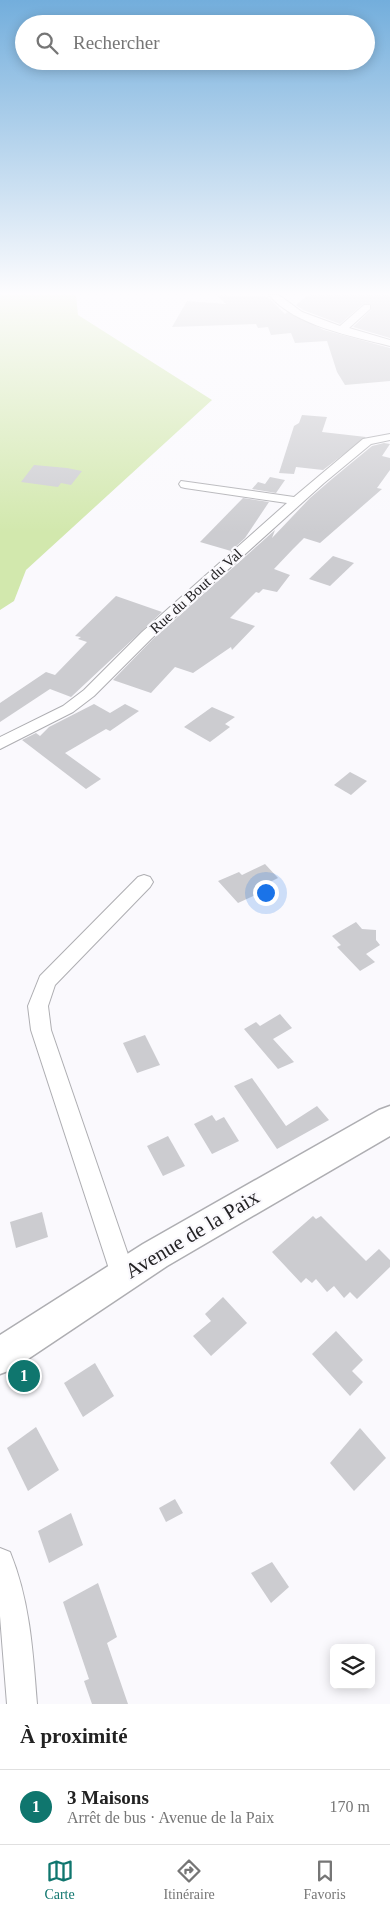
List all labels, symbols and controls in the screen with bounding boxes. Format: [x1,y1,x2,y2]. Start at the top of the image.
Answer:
search box [15,15,375,70]
icon: search [33,29,61,57]
text: Rechercher [73,32,160,53]
street label: Rue du Bout du Val [147,546,245,636]
your location [253,880,279,906]
street label: Avenue de la Paix [121,1184,264,1283]
pin: 1 [8,1357,40,1395]
map controls [330,1644,375,1689]
button: layers [330,1644,375,1689]
text: À proximité [20,1724,128,1748]
text: 3 Maisons [67,1787,149,1808]
text: 1 [32,1798,40,1815]
text: 170 m [330,1798,370,1815]
text: Arrêt de bus · Avenue de la Paix [67,1809,274,1826]
tab: Carte [44,1857,75,1903]
tab: Itinéraire [164,1857,215,1903]
tab: Favoris [304,1857,346,1903]

